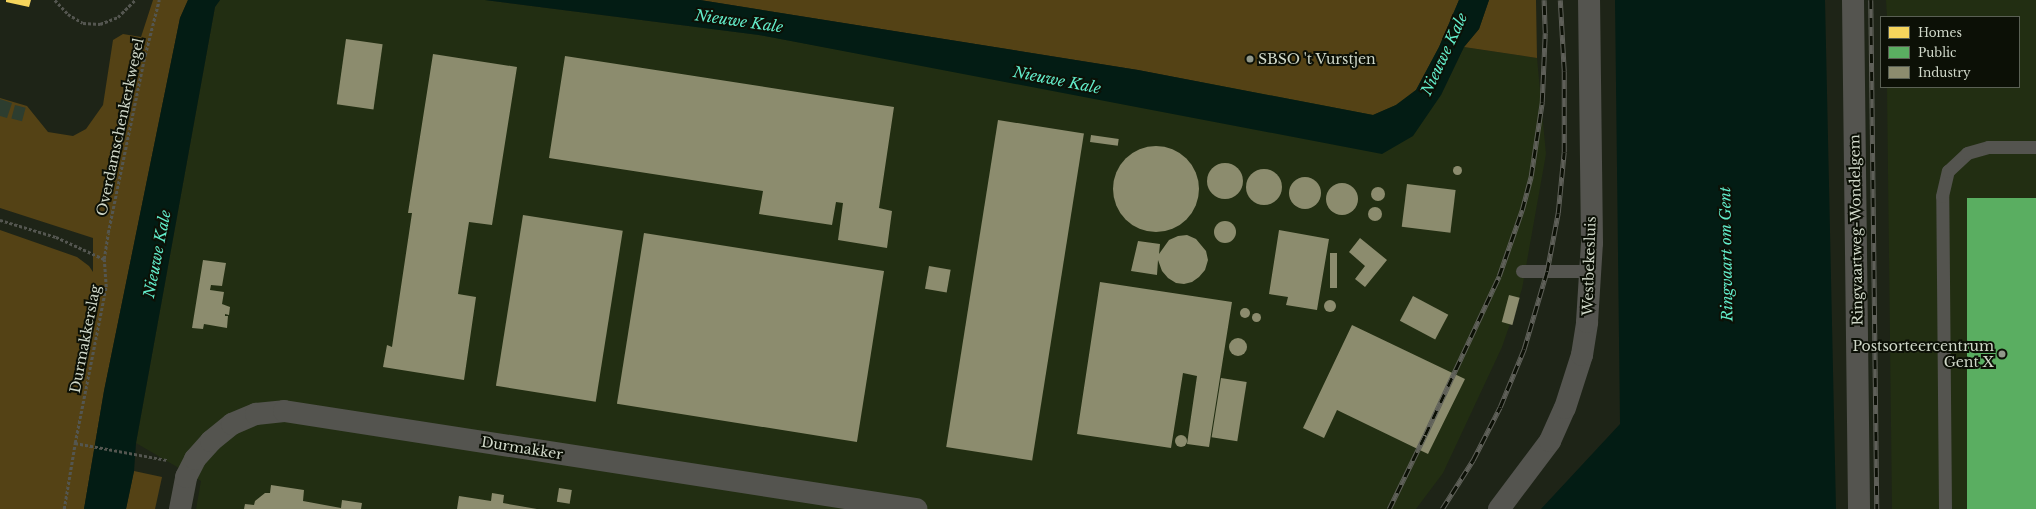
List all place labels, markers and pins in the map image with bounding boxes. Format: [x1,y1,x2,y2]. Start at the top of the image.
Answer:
place label: SBSO 't Vurstjen [1258,51,1376,67]
marker: SBSO 't Vurstjen [1245,54,1255,64]
place label: Postsorteercentrum Gent X [1852,338,1994,370]
marker: Postsorteercentrum Gent X [1997,349,2007,359]

